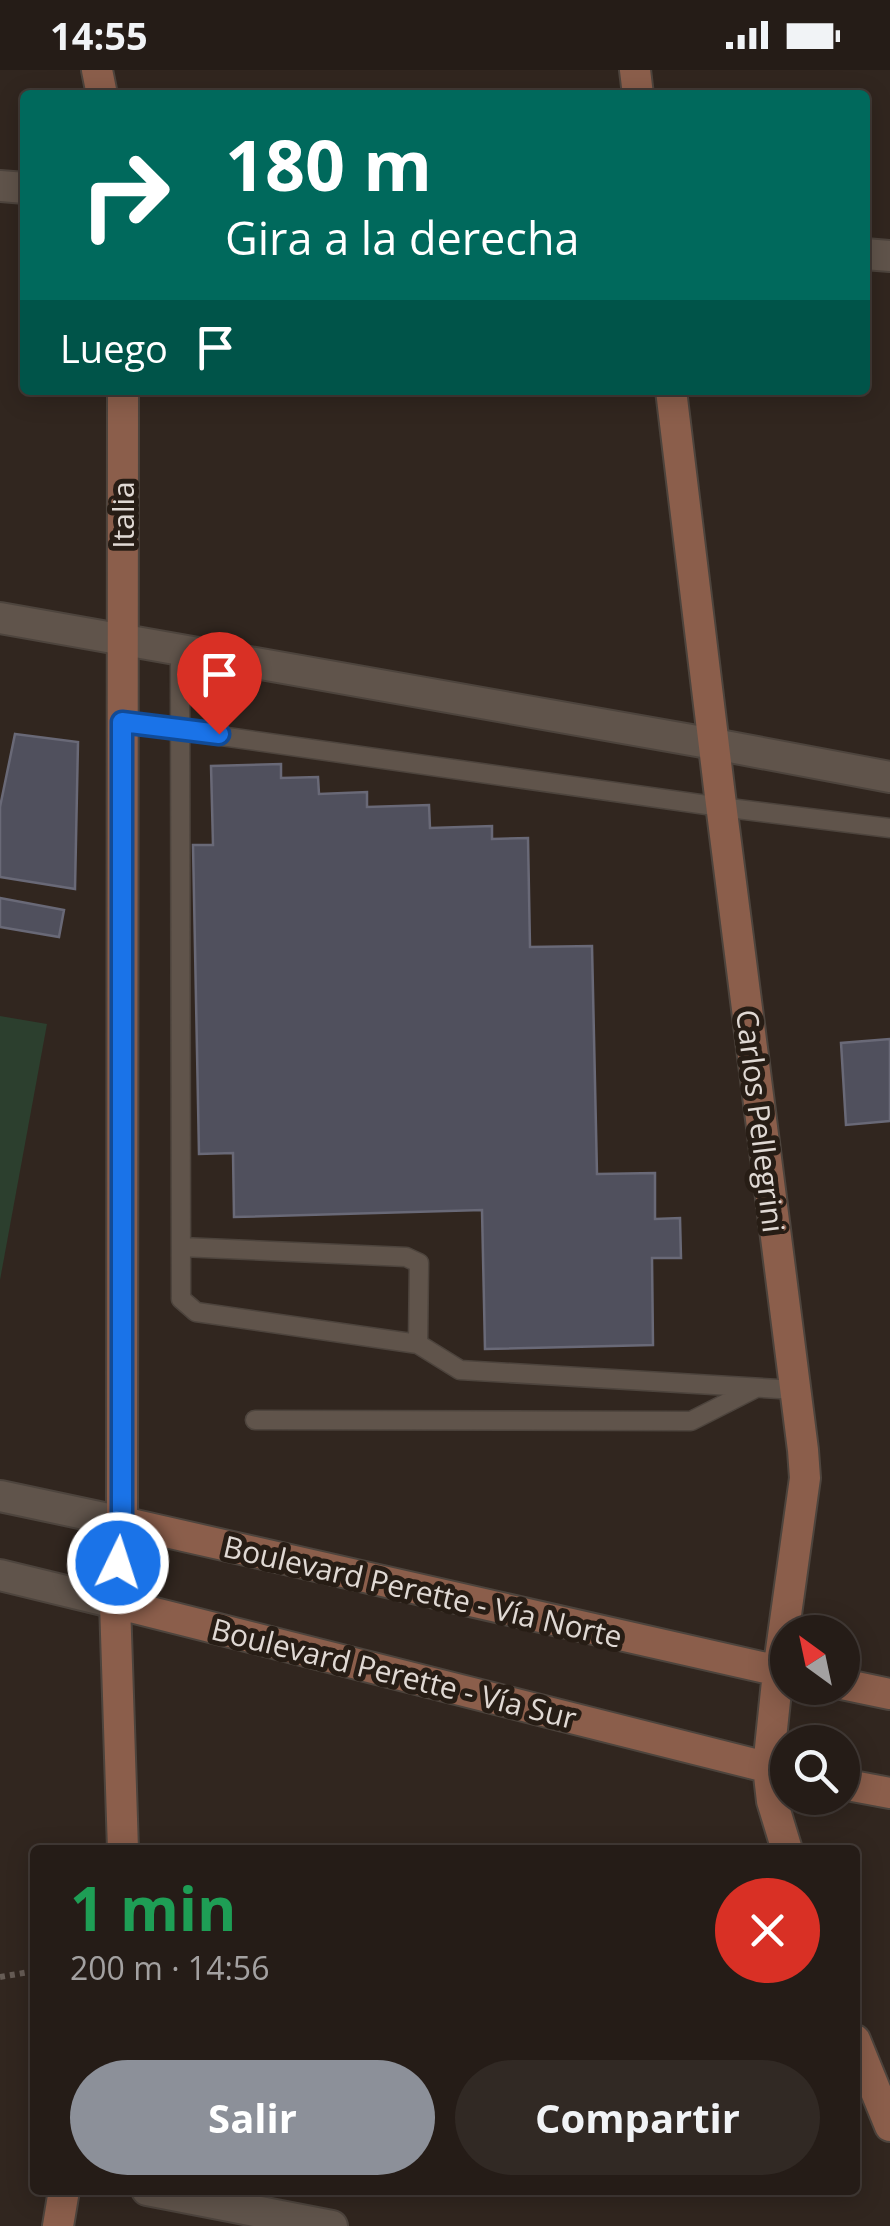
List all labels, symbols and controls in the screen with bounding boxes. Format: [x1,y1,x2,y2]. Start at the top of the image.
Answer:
text: 14:55 [50,9,148,61]
text: 180 m [225,116,432,212]
icon: right [60,130,190,260]
text: Gira a la derecha [225,207,580,268]
icon: arrive [188,320,243,375]
text: Luego [60,322,168,374]
street label: Italia [102,481,143,549]
pin [177,632,262,735]
icon: arrive [192,647,247,702]
street label: Carlos Pellegrini [727,1007,795,1235]
position arrow [66,1511,170,1615]
street label: Boulevard Perette - Vía Norte [220,1525,626,1657]
street label: Boulevard Perette - Vía Sur [207,1608,581,1738]
north arrow [770,1615,860,1705]
map controls [770,1615,860,1815]
button: search [770,1725,860,1815]
text: 1 min [70,1867,237,1949]
button: close [715,1878,820,1983]
text: 200 m · 14:56 [70,1946,269,1989]
button: Salir [70,2060,435,2175]
button: Compartir [455,2060,820,2175]

